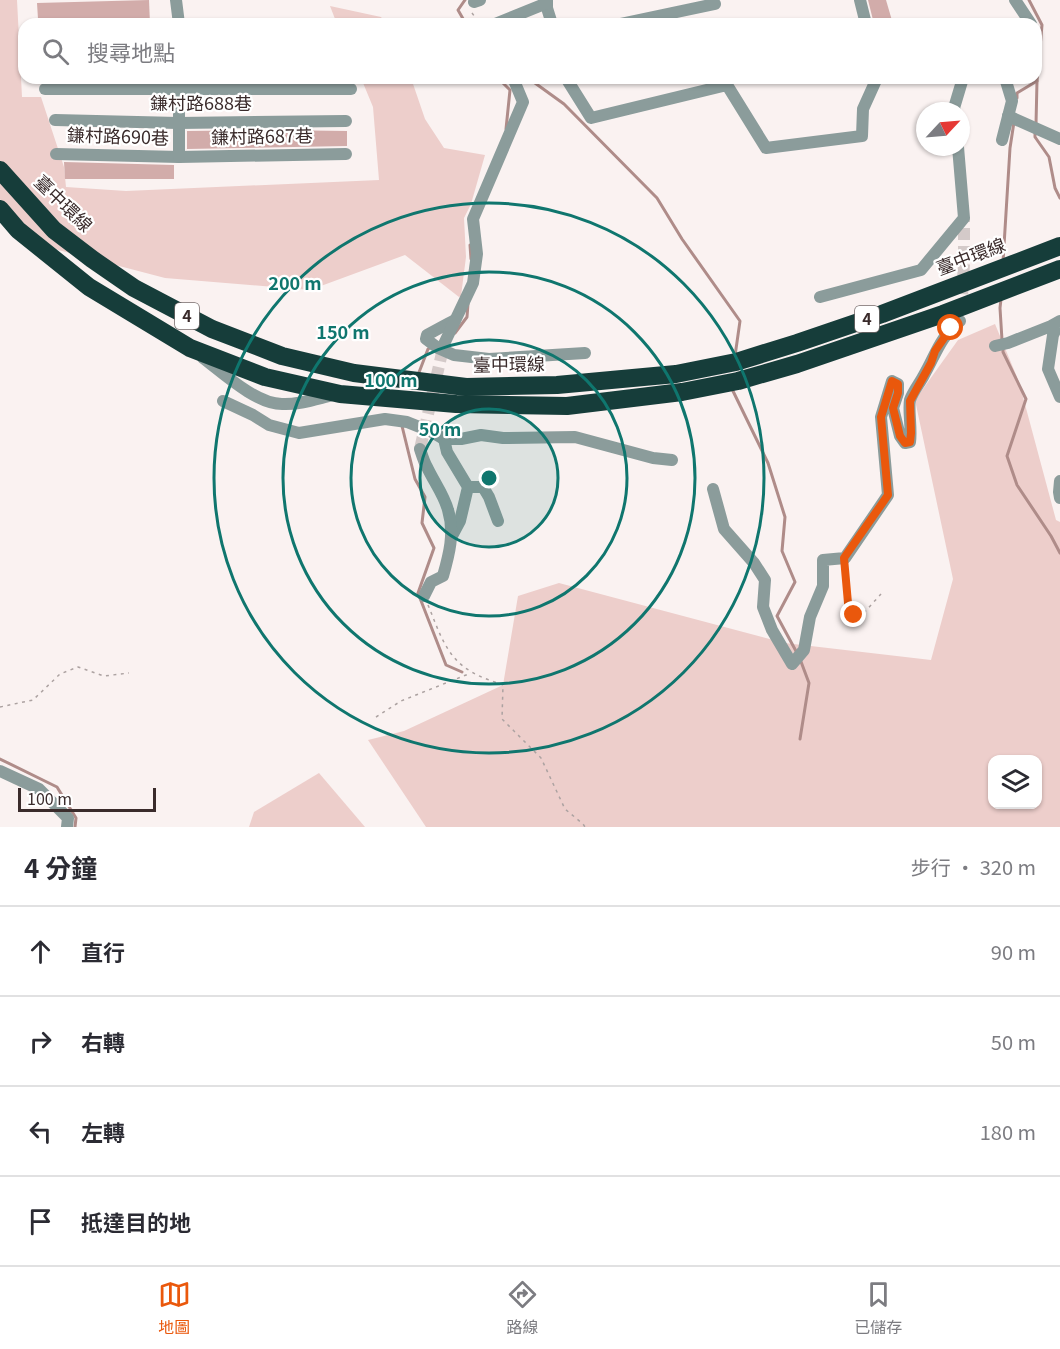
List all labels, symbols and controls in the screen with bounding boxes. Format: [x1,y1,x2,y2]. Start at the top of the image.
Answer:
search box [18,18,1042,84]
icon: search [39,35,72,68]
text: 搜尋地點 [87,35,175,67]
street label: 鎌村路688巷 [150,89,252,115]
north arrow [916,102,970,156]
street label: 鎌村路690巷 [67,120,169,150]
street label: 鎌村路687巷 [211,121,313,149]
street label: 臺中環線 [29,168,99,237]
street label: 臺中環線 [932,230,1009,280]
text: 200 m [268,269,322,295]
road number: 4 [175,303,199,329]
road number: 4 [855,306,879,332]
route start [937,314,963,340]
text: 150 m [316,318,370,344]
street label: 臺中環線 [473,349,545,377]
text: 100 m [364,366,418,392]
text: 50 m [419,415,461,441]
centre of rings [479,468,499,488]
route end [840,601,866,627]
map controls [988,755,1042,809]
button: layers [988,755,1042,809]
scale bar [18,785,156,812]
text: 100 m [27,786,72,810]
text: 4 分鐘 [24,848,97,885]
text: 步行 · 320 m [911,852,1036,881]
icon: ahead [24,935,57,968]
text: 直行 [81,935,125,967]
text: 90 m [991,937,1036,966]
icon: right [24,1025,57,1058]
text: 右轉 [81,1025,125,1057]
text: 50 m [991,1027,1036,1056]
icon: left [24,1115,57,1148]
text: 左轉 [81,1115,125,1147]
text: 180 m [980,1117,1036,1146]
icon: arrive [24,1205,57,1238]
text: 抵達目的地 [81,1205,191,1237]
tab: 地圖 [158,1278,191,1338]
tab: 路線 [506,1278,539,1338]
tab: 已儲存 [854,1278,902,1338]

